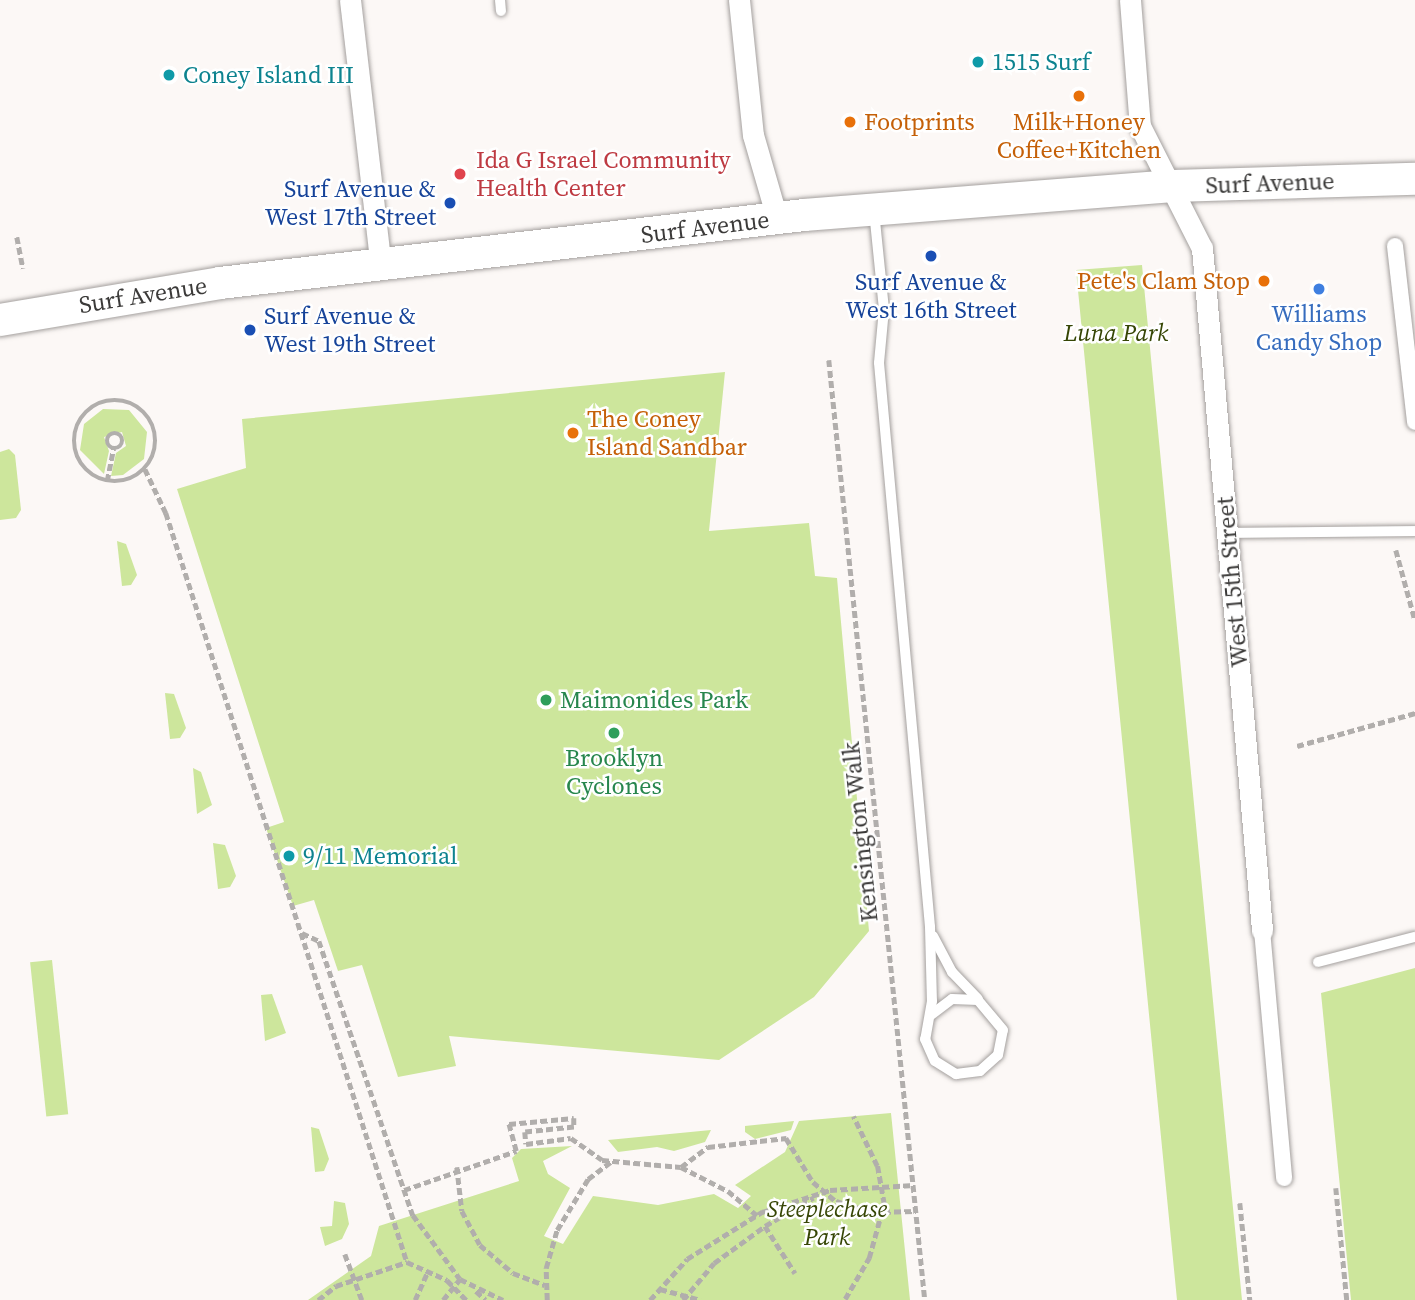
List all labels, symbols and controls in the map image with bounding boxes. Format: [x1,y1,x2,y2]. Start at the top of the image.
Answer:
place label: 1515 Surf [992,48,1090,76]
marker: 1515 Surf [970,54,986,70]
place label: Coney Island III [183,61,354,89]
marker: Coney Island III [161,67,177,83]
marker: Milk+Honey Coffee+Kitchen [1071,88,1087,104]
place label: Footprints [864,108,975,136]
place label: Milk+Honey Coffee+Kitchen [997,108,1161,164]
marker: Footprints [842,114,858,130]
place label: Ida G Israel Community Health Center [476,146,730,202]
marker: Ida G Israel Community Health Center [450,164,470,184]
street label: Surf Avenue [1205,166,1335,200]
place label: Surf Avenue & West 17th Street [265,175,436,231]
marker: Surf Avenue & West 17th Street [442,195,458,211]
street label: Surf Avenue [639,205,771,249]
marker: Surf Avenue & West 16th Street [923,248,939,264]
place label: Pete's Clam Stop [1077,267,1250,295]
place label: Surf Avenue & West 16th Street [845,268,1017,324]
street label: Surf Avenue [77,271,209,319]
marker: Pete's Clam Stop [1256,273,1272,289]
marker: Williams Candy Shop [1311,281,1327,297]
place label: Williams Candy Shop [1256,300,1382,356]
place label: Surf Avenue & West 19th Street [264,302,435,358]
park label: Luna Park [1064,319,1168,347]
marker: Surf Avenue & West 19th Street [242,322,258,338]
place label: The Coney Island Sandbar [587,405,747,461]
marker: The Coney Island Sandbar [565,425,581,441]
street label: West 15th Street [1210,495,1254,669]
place label: Maimonides Park [560,686,748,714]
marker: Maimonides Park [538,692,554,708]
marker: Brooklyn Cyclones [606,725,622,741]
street label: Kensington Walk [836,740,884,924]
place label: Brooklyn Cyclones [565,744,663,800]
place label: 9/11 Memorial [303,842,457,870]
marker: 9/11 Memorial [281,848,297,864]
park label: Steeplechase Park [767,1195,887,1251]

